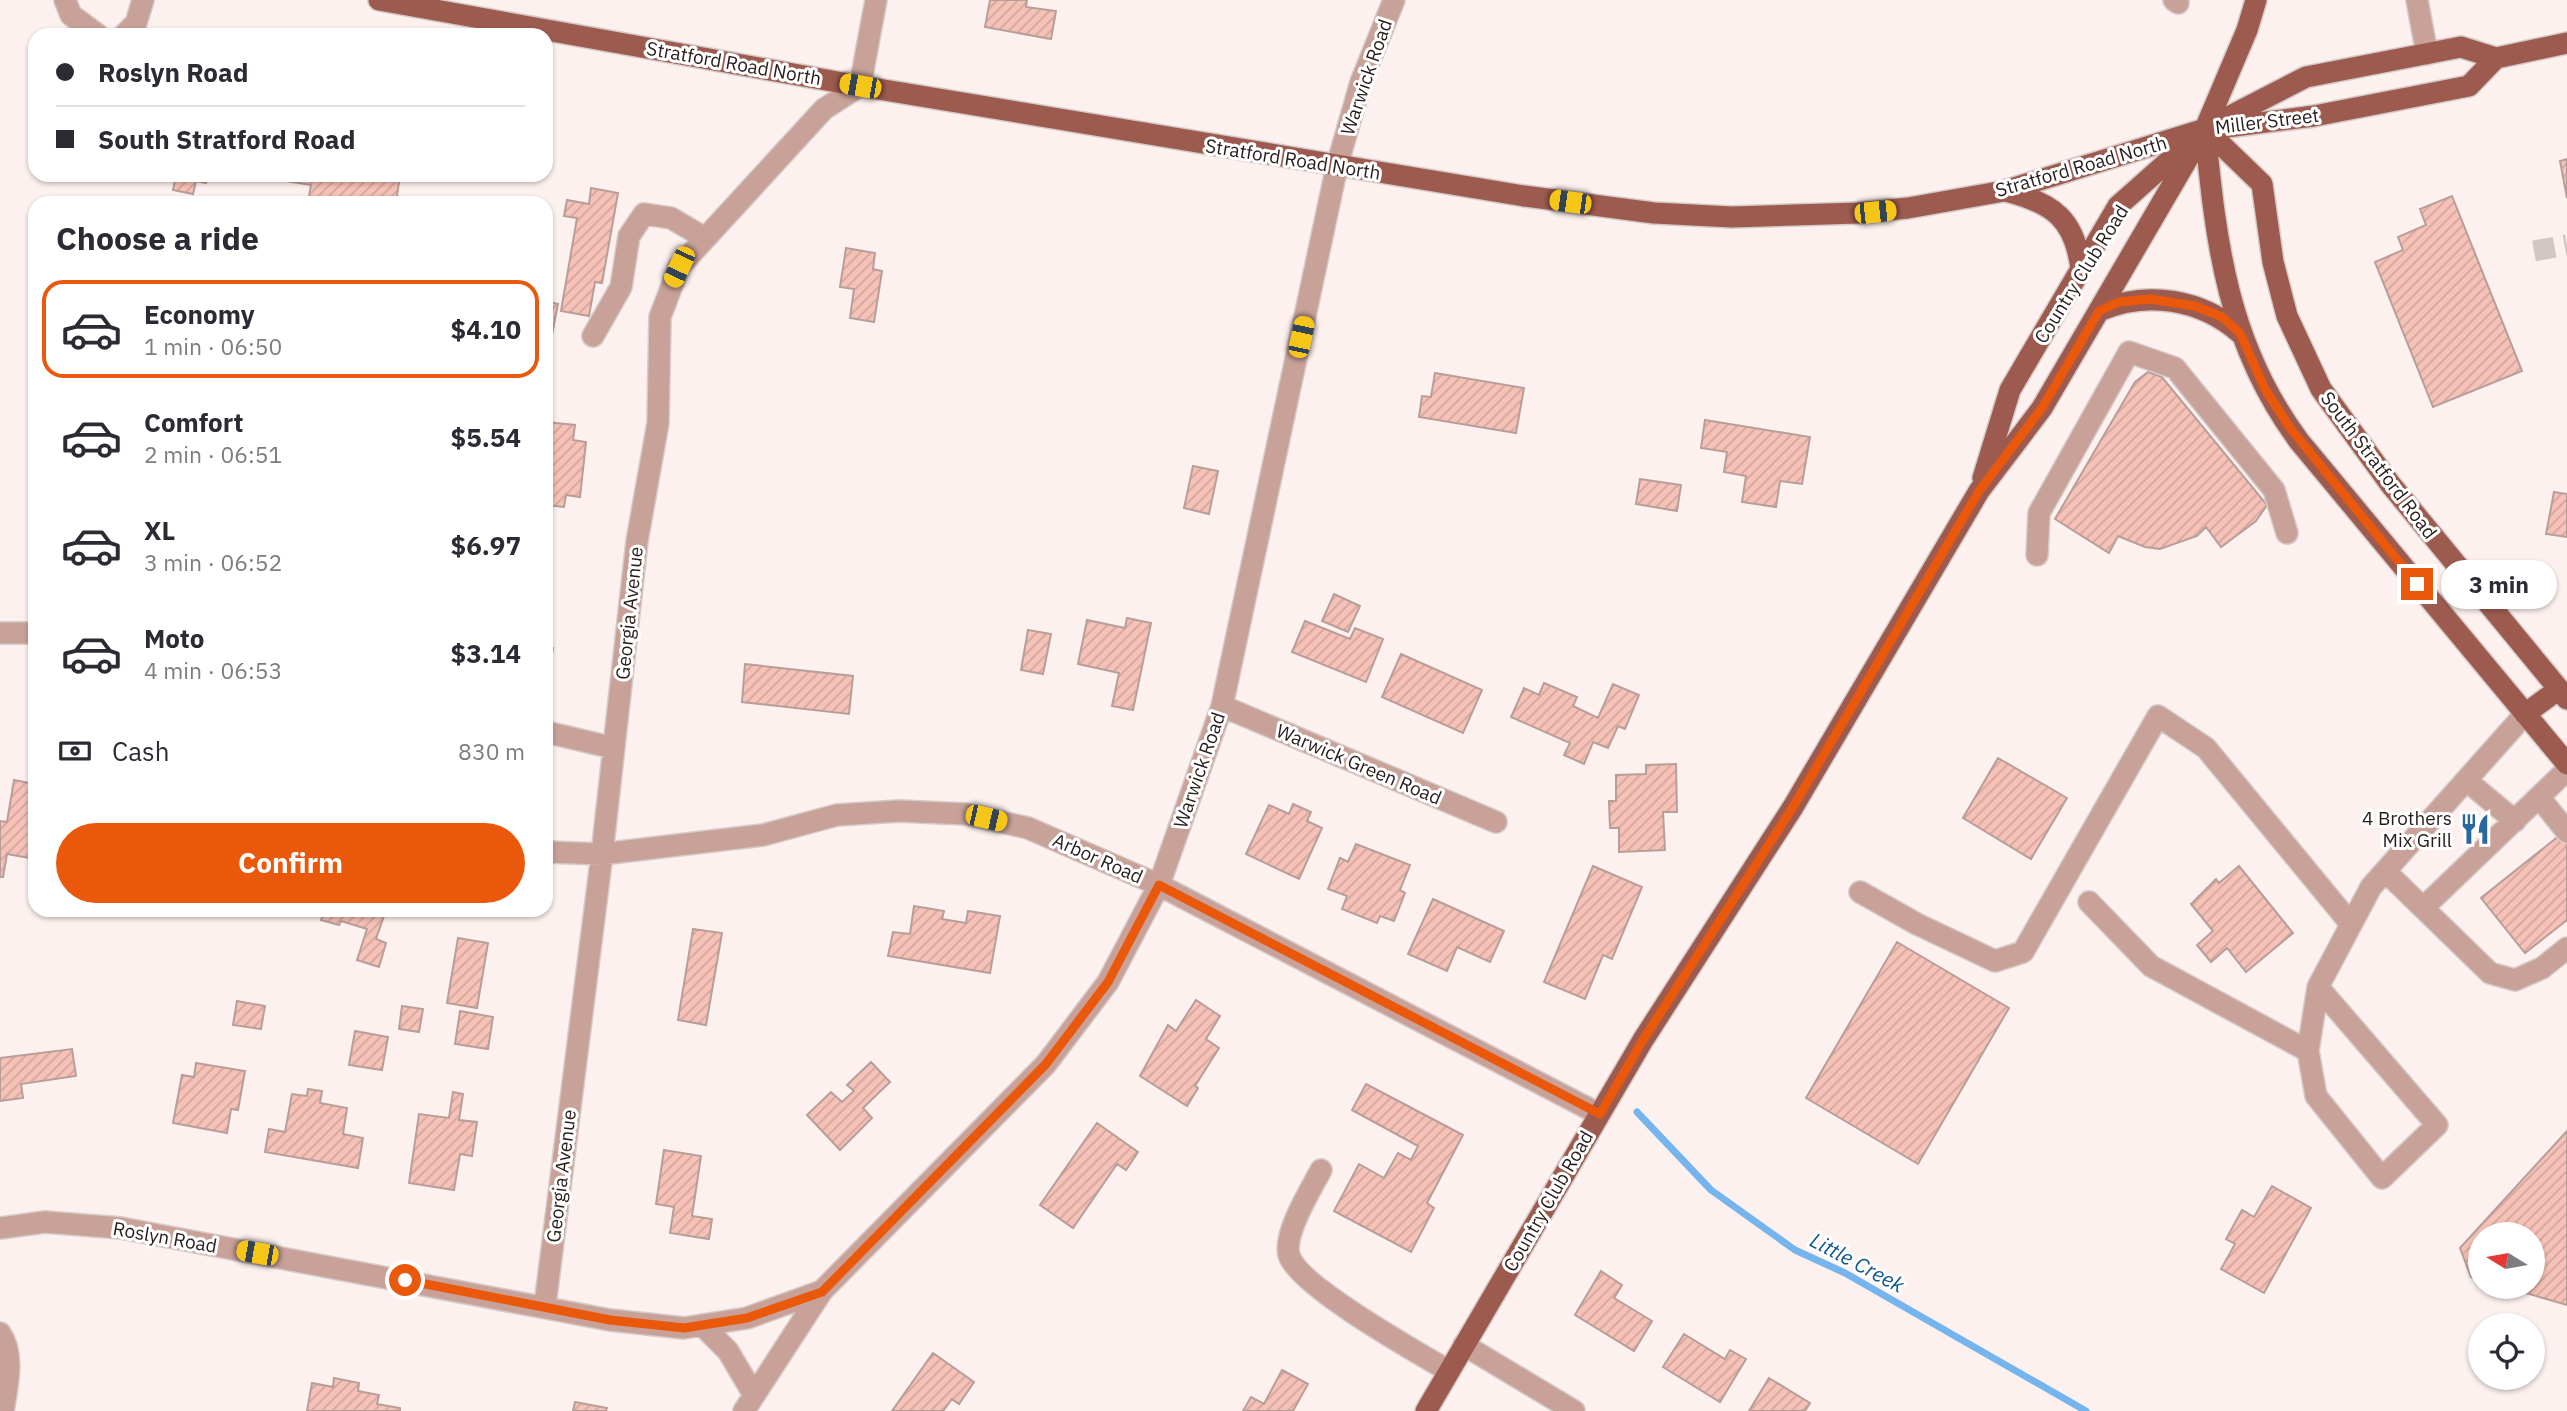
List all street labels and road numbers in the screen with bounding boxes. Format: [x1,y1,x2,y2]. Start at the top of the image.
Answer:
street label: Warwick Road [1335,16,1397,138]
street label: Stratford Road North [645,36,823,90]
street label: Miller Street [2214,103,2320,139]
street label: Stratford Road North [1993,130,2169,202]
street label: Stratford Road North [1204,133,1382,185]
street label: Country Club Road [2029,200,2133,348]
street label: South Stratford Road [2316,387,2442,543]
street label: Georgia Avenue [610,545,648,681]
street label: Warwick Road [1168,709,1230,831]
street label: Warwick Green Road [1273,718,1445,810]
street label: Arbor Road [1049,828,1147,888]
street label: Georgia Avenue [541,1108,581,1244]
street label: Country Club Road [1498,1126,1598,1276]
street label: Roslyn Road [111,1216,219,1258]

